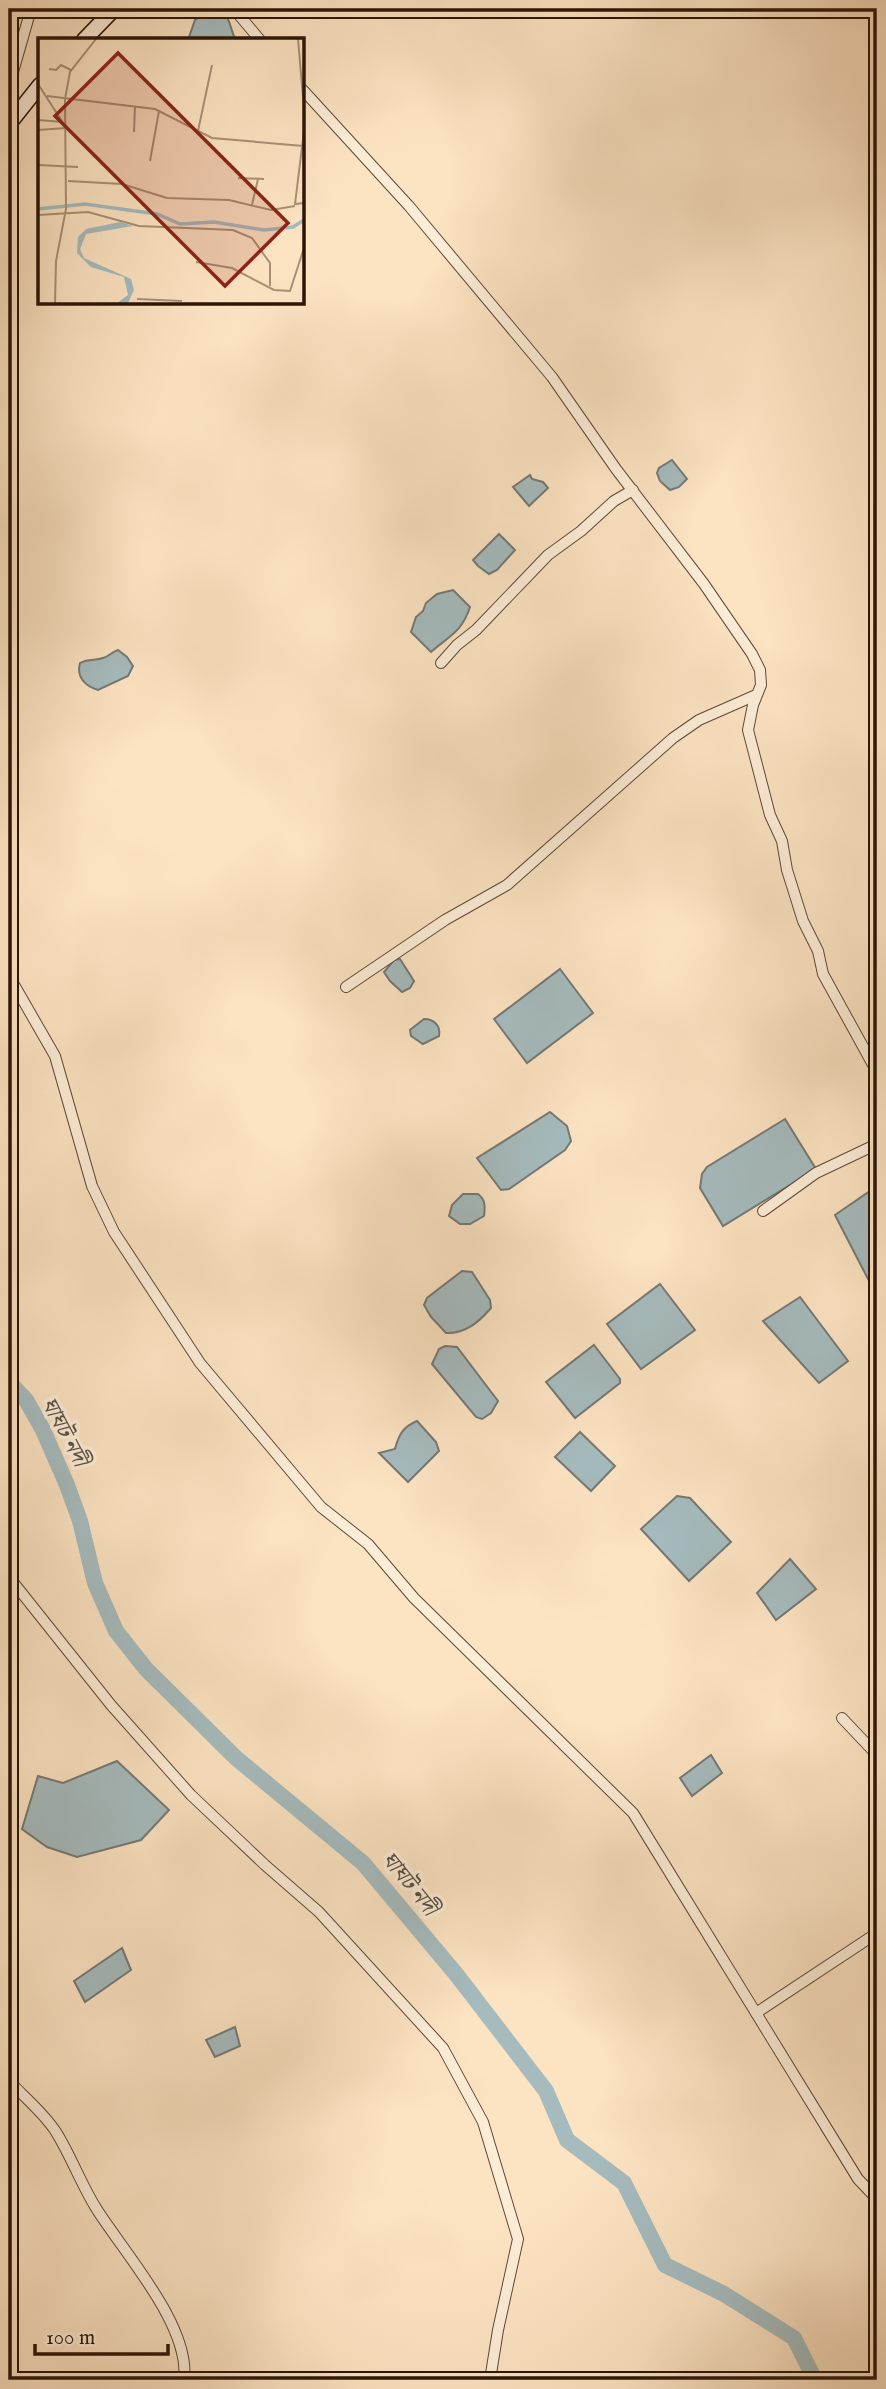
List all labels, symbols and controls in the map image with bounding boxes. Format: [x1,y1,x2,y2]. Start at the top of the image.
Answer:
inset map [38,38,304,304]
water label: ঘাঘট নদী [34,1392,96,1474]
water label: ঘাঘট নদী [375,1846,446,1924]
scale bar [35,2312,168,2356]
text: 100 m [46,2325,95,2352]

